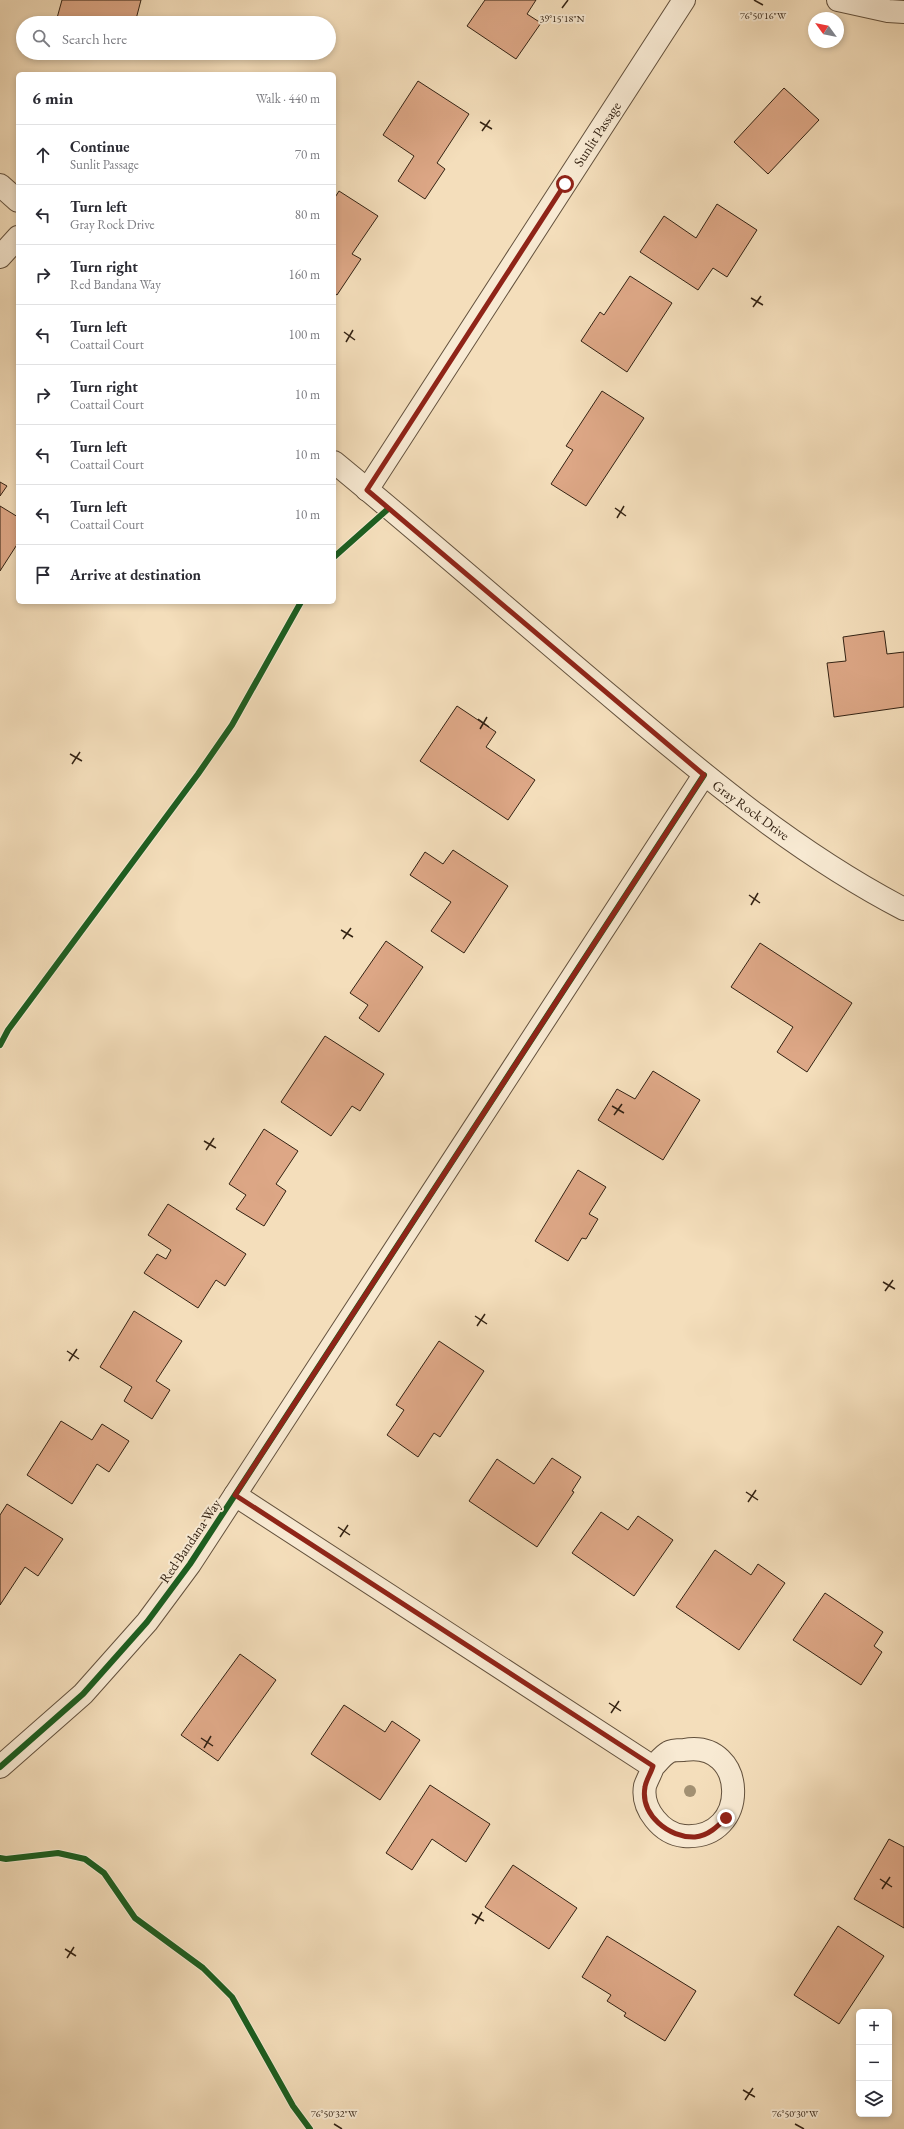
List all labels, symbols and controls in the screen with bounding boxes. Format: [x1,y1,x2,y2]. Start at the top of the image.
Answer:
text: 76°50'16"W [740,9,787,22]
text: 39°15'18"N [540,12,585,25]
north arrow [808,12,844,48]
search box [16,16,336,60]
icon: search [30,27,52,49]
text: Search here [62,29,127,48]
text: 6 min [32,87,73,109]
text: Walk · 440 m [256,90,320,107]
street label: Sunlit Passage [569,98,625,170]
text: Continue [70,137,130,156]
icon: ahead [32,144,54,166]
text: 70 m [295,146,320,163]
text: Sunlit Passage [70,156,139,173]
route start [556,175,574,193]
text: Turn left [70,197,127,216]
icon: left [32,204,54,226]
text: 80 m [295,206,320,223]
text: Gray Rock Drive [70,216,155,233]
text: Turn right [70,257,138,276]
icon: right [32,264,54,286]
text: 160 m [289,266,320,283]
text: Red Bandana Way [70,276,161,293]
text: Turn left [70,317,127,336]
icon: left [32,324,54,346]
text: 100 m [289,326,320,343]
text: Coattail Court [70,336,144,353]
text: Turn right [70,377,138,396]
icon: right [32,384,54,406]
text: 10 m [295,386,320,403]
text: Coattail Court [70,396,144,413]
text: Turn left [70,437,127,456]
icon: left [32,444,54,466]
text: 10 m [295,446,320,463]
text: Coattail Court [70,456,144,473]
text: Turn left [70,497,127,516]
icon: left [32,504,54,526]
text: 10 m [295,506,320,523]
text: Coattail Court [70,516,144,533]
icon: arrive [32,564,54,586]
text: Arrive at destination [70,565,201,584]
street label: Gray Rock Drive [709,776,794,844]
street label: Red Bandana Way [155,1495,225,1587]
route end [717,1809,735,1827]
map controls [856,2009,892,2117]
button: + [856,2009,892,2045]
button: − [856,2045,892,2081]
button: layers [856,2081,892,2117]
text: 76°50'32"W [311,2107,358,2120]
text: 76°50'30"W [772,2107,819,2120]

